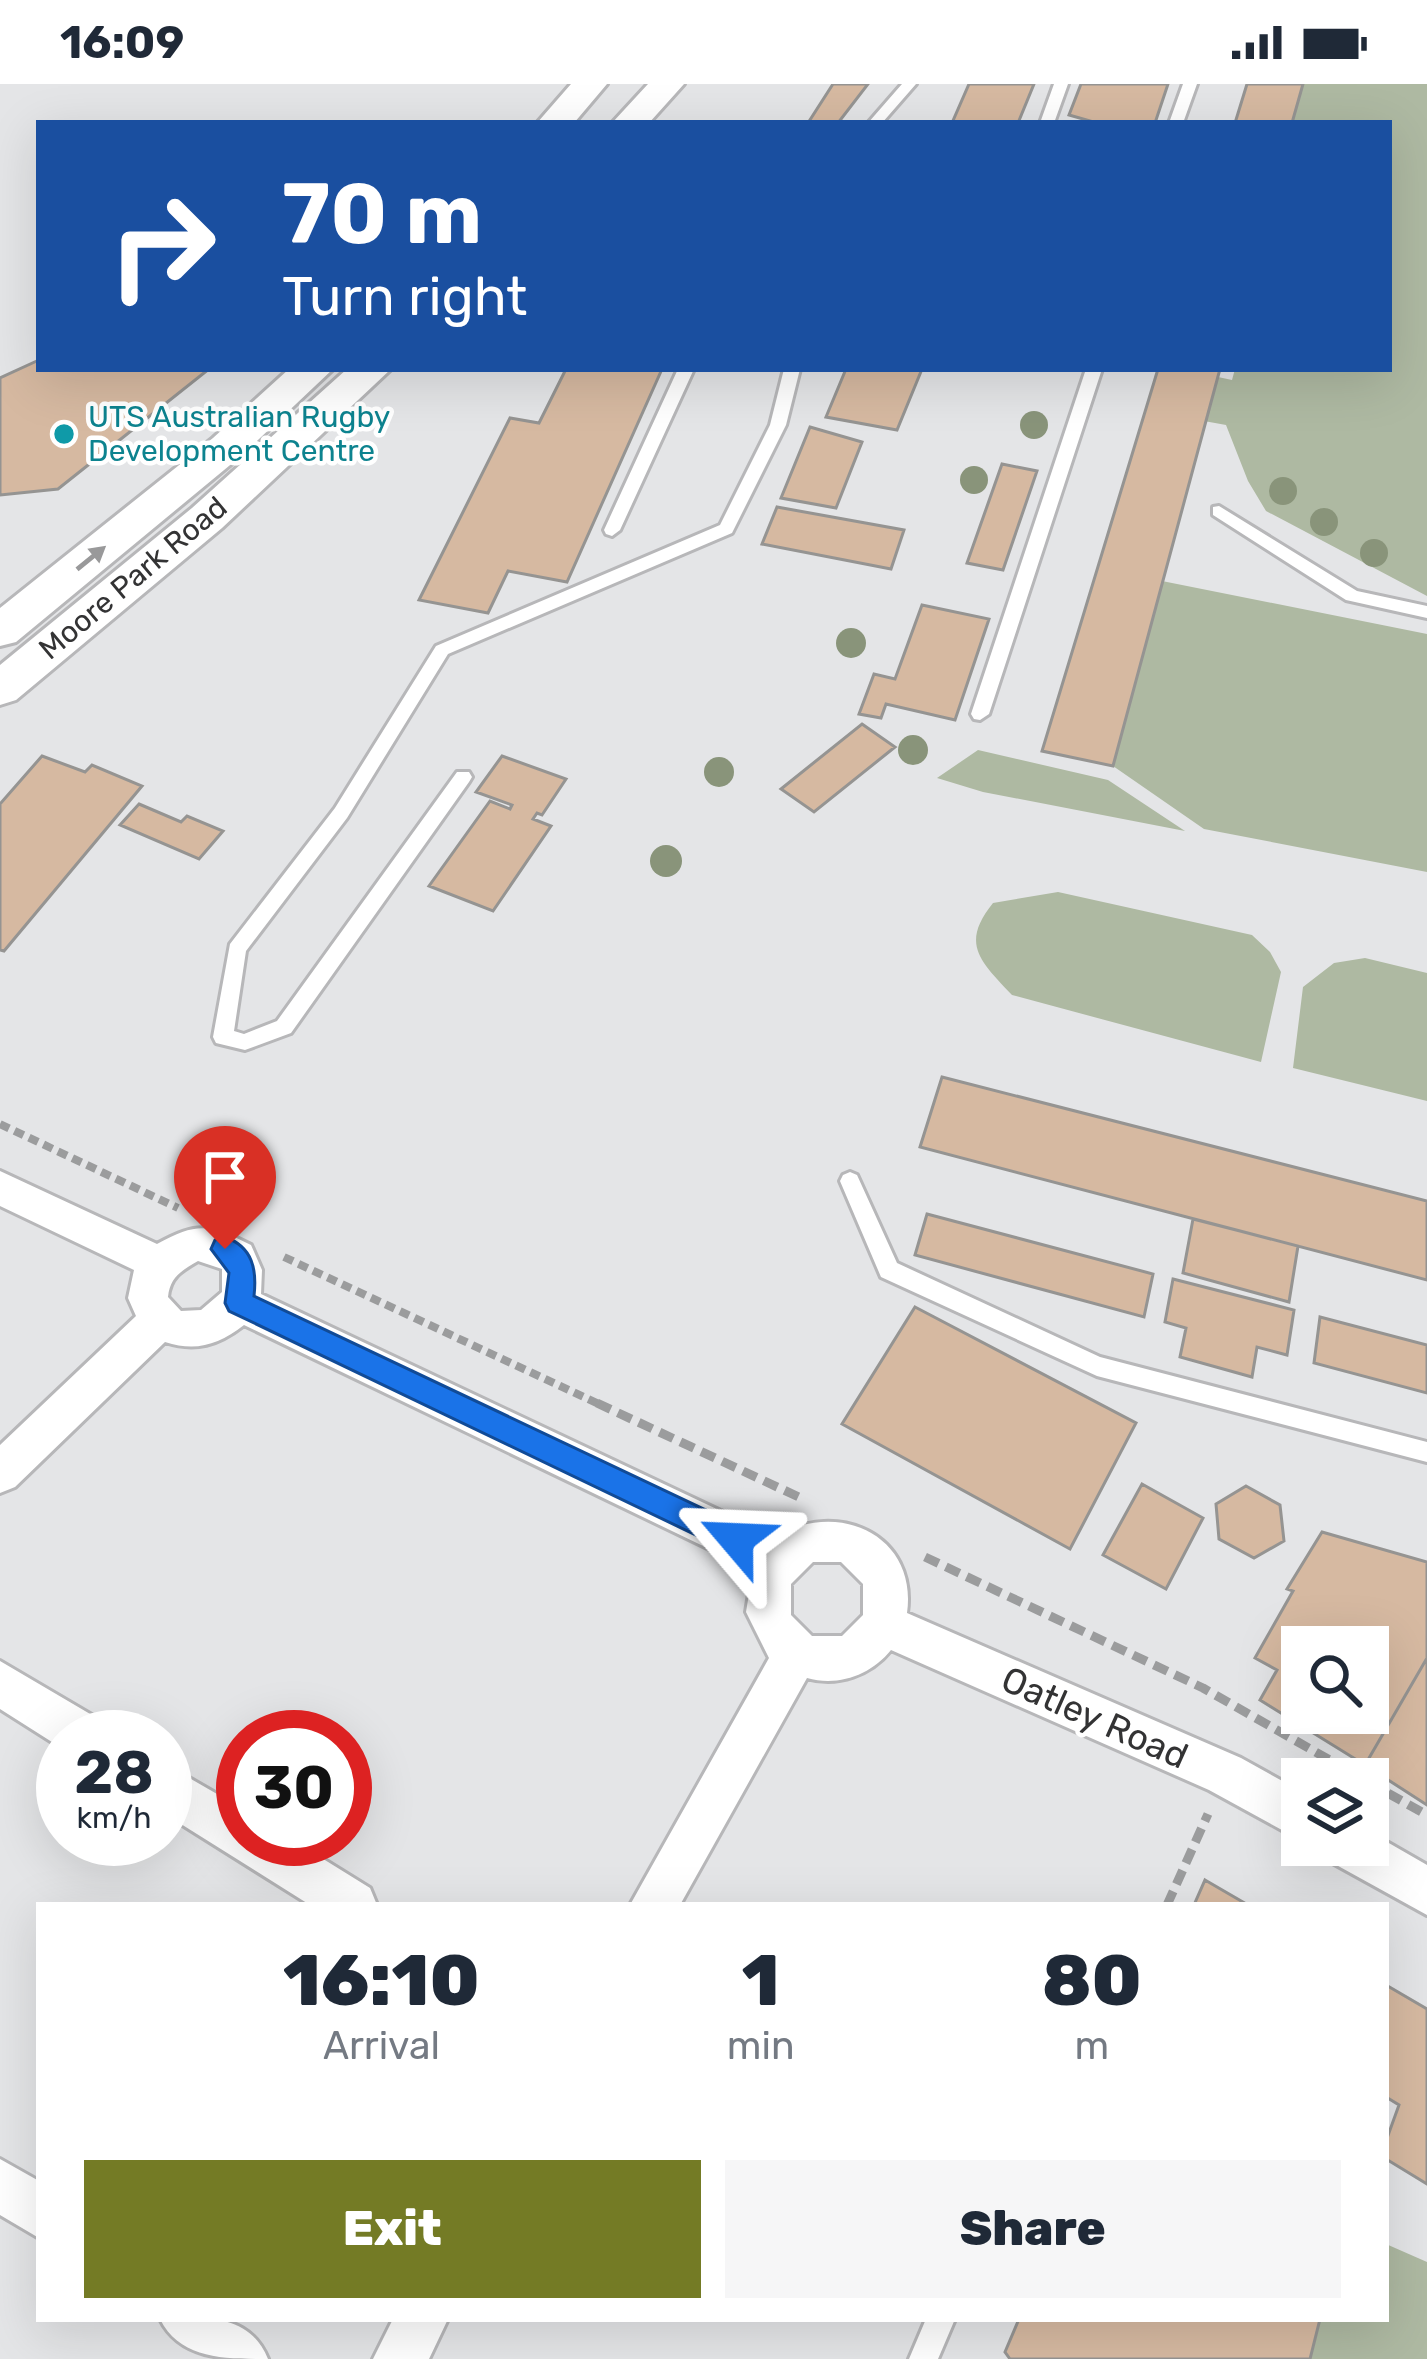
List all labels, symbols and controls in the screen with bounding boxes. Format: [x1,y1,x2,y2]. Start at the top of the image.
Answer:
text: 16:09 [60,16,184,69]
text: 70 m [282,164,482,264]
icon: right [84,168,240,324]
text: Turn right [282,265,527,329]
place label: UTS Australian Rugby Development Centre [88,399,390,469]
marker: UTS Australian Rugby Development Centre [51,421,77,447]
street label: Moore Park Road [32,489,234,667]
one-way arrow [76,545,107,571]
pin [174,1126,276,1249]
icon: arrive [192,1144,258,1210]
position arrow [673,1476,799,1602]
map controls [1281,1626,1389,1866]
button: search [1281,1626,1389,1734]
street label: Oatley Road [995,1657,1195,1778]
speed limit sign: 30 [216,1710,372,1866]
text: 28 [74,1737,154,1808]
button: layers [1281,1758,1389,1866]
text: km/h [77,1800,151,1836]
text: 16:10 [283,1938,480,2023]
text: 1 [742,1938,780,2023]
text: 80 [1042,1938,1142,2023]
text: Arrival [323,2023,440,2069]
text: min [727,2023,795,2069]
text: m [1074,2023,1109,2069]
button: Exit [84,2160,701,2298]
button: Share [725,2160,1341,2298]

